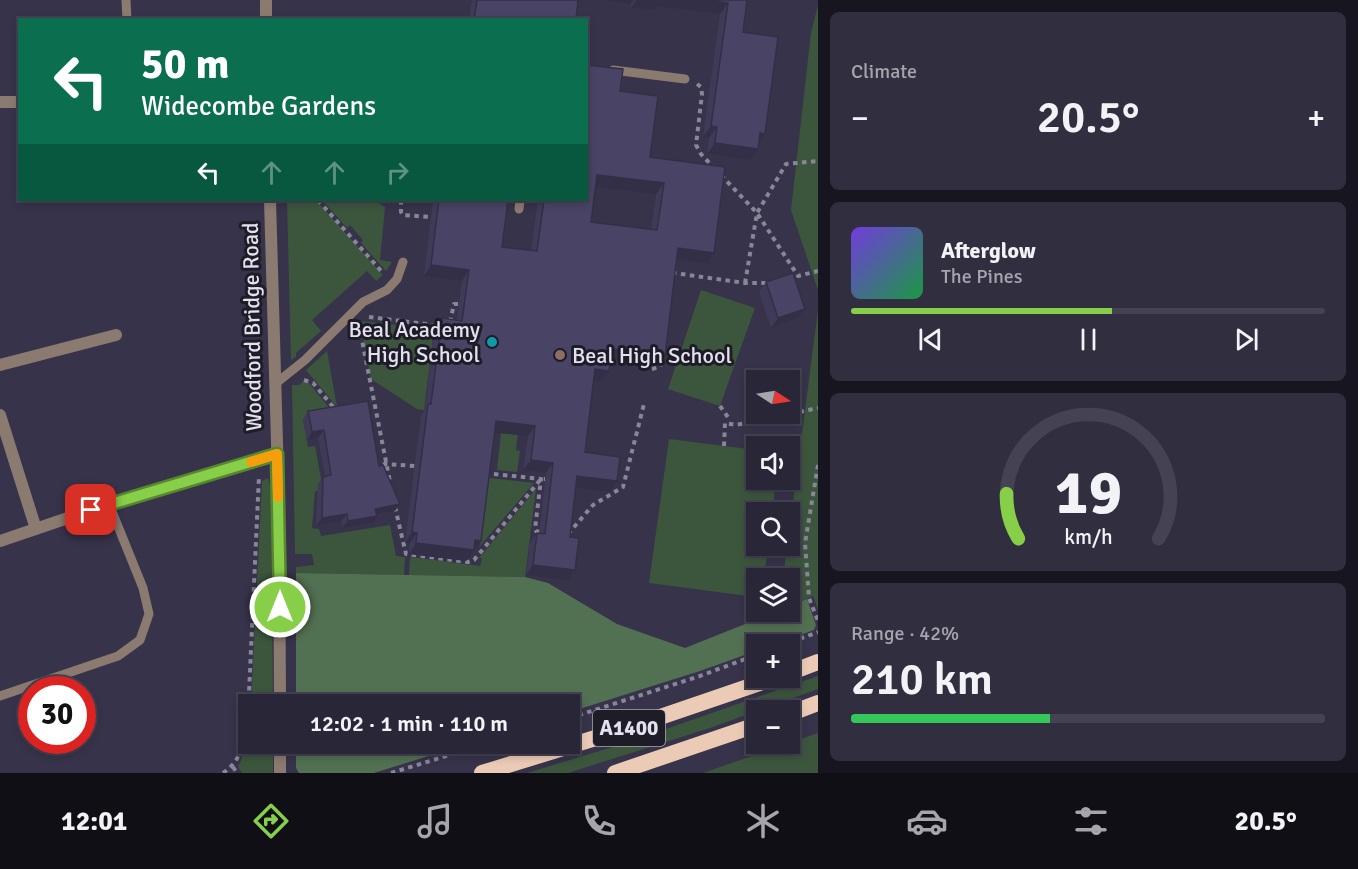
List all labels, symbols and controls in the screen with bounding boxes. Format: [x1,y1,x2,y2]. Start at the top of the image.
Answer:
text: 50 m [141,39,230,90]
icon: left [42,42,120,120]
text: Climate [851,59,917,84]
text: Widecombe Gardens [141,90,376,123]
text: 20.5° [1037,90,1139,145]
text: − [851,98,869,139]
text: + [1307,98,1325,139]
icon: left [192,156,225,189]
icon: ahead [255,156,288,189]
icon: ahead [318,156,351,189]
icon: right [381,156,414,189]
street label: Woodford Bridge Road [237,222,267,432]
text: Afterglow [941,237,1036,264]
text: The Pines [941,264,1023,289]
place label: Beal Academy High School [348,316,481,368]
icon: previous [914,323,947,356]
icon: pause [1072,323,1105,356]
icon: next [1230,323,1263,356]
marker: Beal Academy High School [485,335,499,349]
place label: Beal High School [572,342,732,369]
marker: Beal High School [553,348,567,362]
north arrow [746,370,800,424]
map controls [746,370,800,754]
button: sound [746,436,800,490]
text: 19 [1054,454,1122,531]
pin [65,484,116,535]
icon: arrive [74,493,107,526]
button: search [746,502,800,556]
text: km/h [1064,524,1112,550]
button: layers [746,568,800,622]
position arrow [248,575,312,639]
text: Range · 42% [851,621,959,646]
button: + [746,634,800,688]
text: 210 km [851,652,993,707]
speed limit sign: 30 [18,676,96,754]
button: − [746,700,800,754]
text: 12:02 · 1 min · 110 m [310,710,508,737]
road number: A1400 [593,710,665,746]
icon: directions [250,800,292,842]
icon: music [414,800,456,842]
icon: phone [578,800,620,842]
icon: climate [742,800,784,842]
icon: car [906,800,948,842]
icon: filters [1070,800,1112,842]
text: 12:01 [61,805,127,838]
text: 20.5° [1235,805,1297,838]

